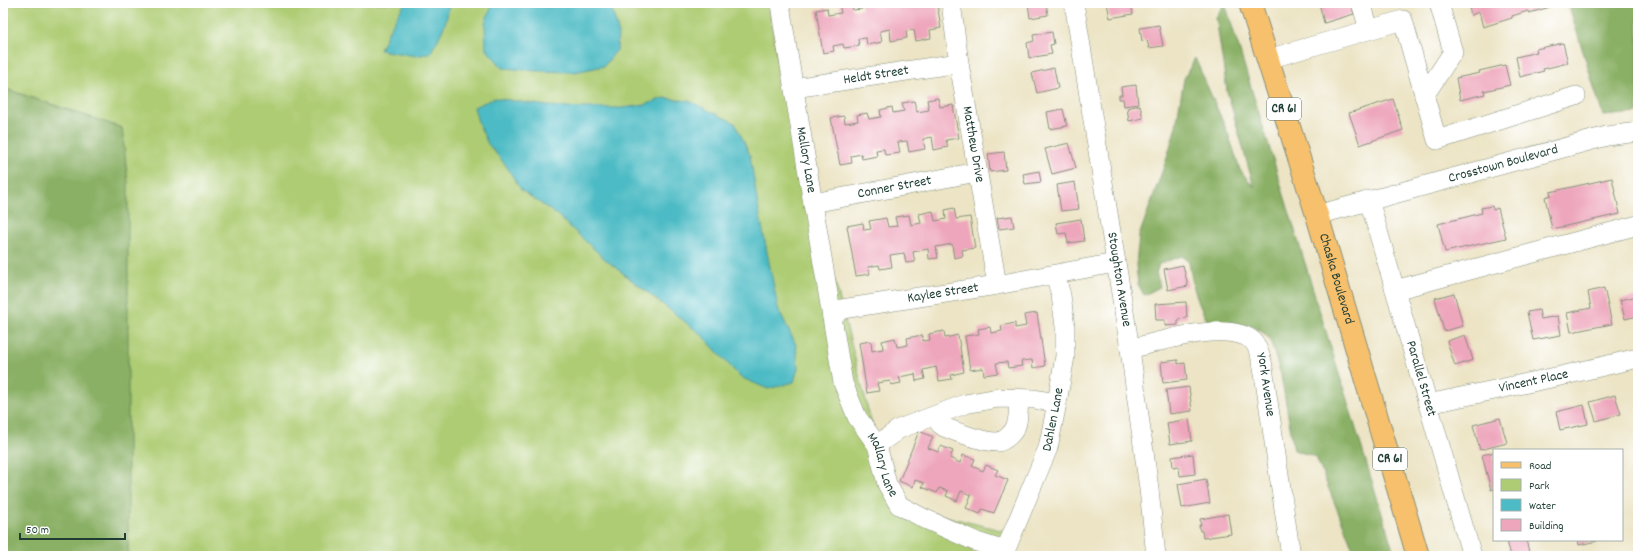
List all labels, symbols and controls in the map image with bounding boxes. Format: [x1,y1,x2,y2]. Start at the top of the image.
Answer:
street label: Heldt Street [842,61,910,90]
road number: CR 61 [1267,98,1301,120]
street label: Matthew Drive [957,105,989,184]
street label: Mallory Lane [790,125,821,194]
street label: Crosstown Boulevard [1446,140,1560,189]
street label: Conner Street [856,171,933,204]
street label: Stoughton Avenue [1101,231,1136,328]
street label: Chaska Boulevard [1313,231,1359,327]
street label: Kaylee Street [906,278,980,309]
street label: Parallel Street [1400,338,1441,419]
street label: York Avenue [1250,350,1280,418]
street label: Vincent Place [1497,365,1570,399]
street label: Dahlen Lane [1038,386,1069,453]
street label: Mallary Lane [861,429,903,501]
road number: CR 61 [1373,448,1407,470]
legend [1493,449,1623,541]
text: Road [1529,458,1551,475]
text: Park [1529,478,1550,495]
text: Water [1529,498,1556,515]
scale bar [20,515,125,541]
text: Building [1529,518,1564,535]
text: 50 m [26,522,49,539]

